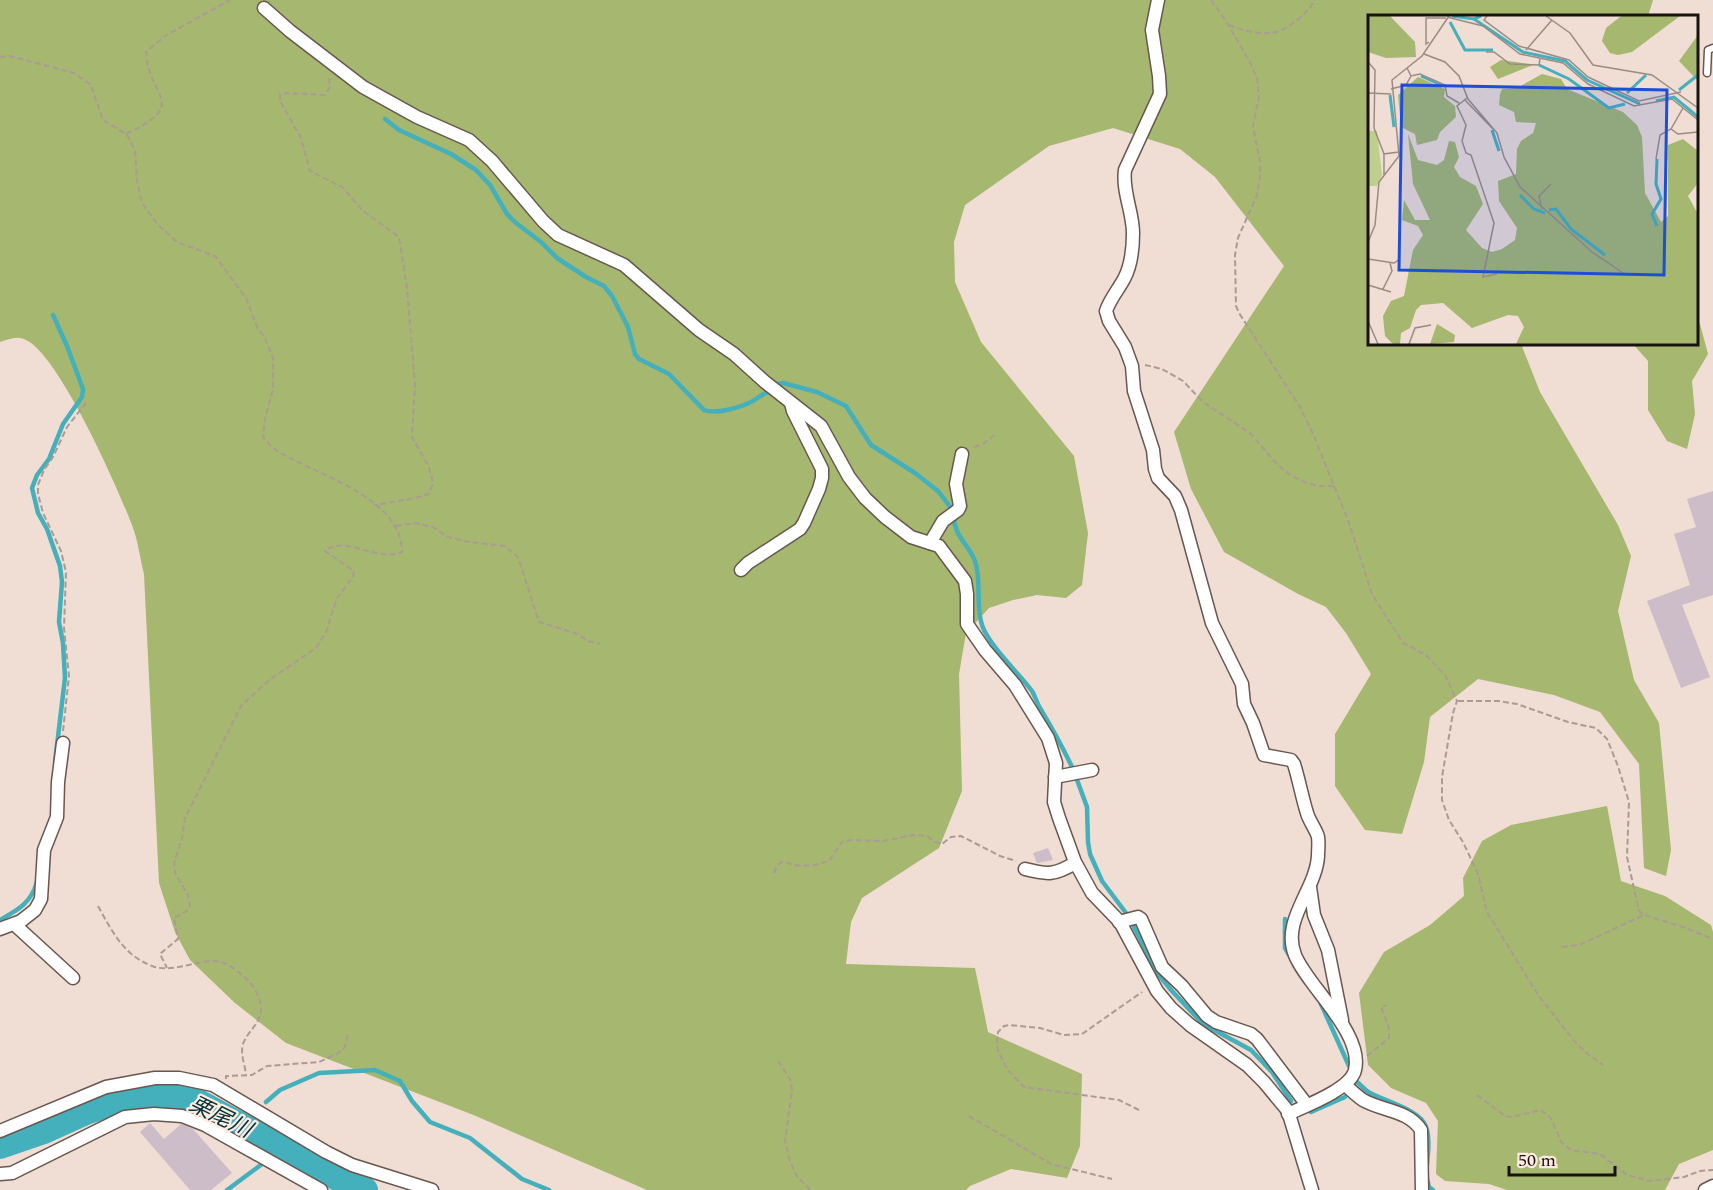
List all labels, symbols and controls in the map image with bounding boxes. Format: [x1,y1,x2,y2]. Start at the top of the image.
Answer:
inset map [1368,15,1698,345]
water label: 栗尾川 [183,1088,259,1148]
scale bar [1509,1139,1616,1177]
text: 50 m [1518,1147,1556,1174]

